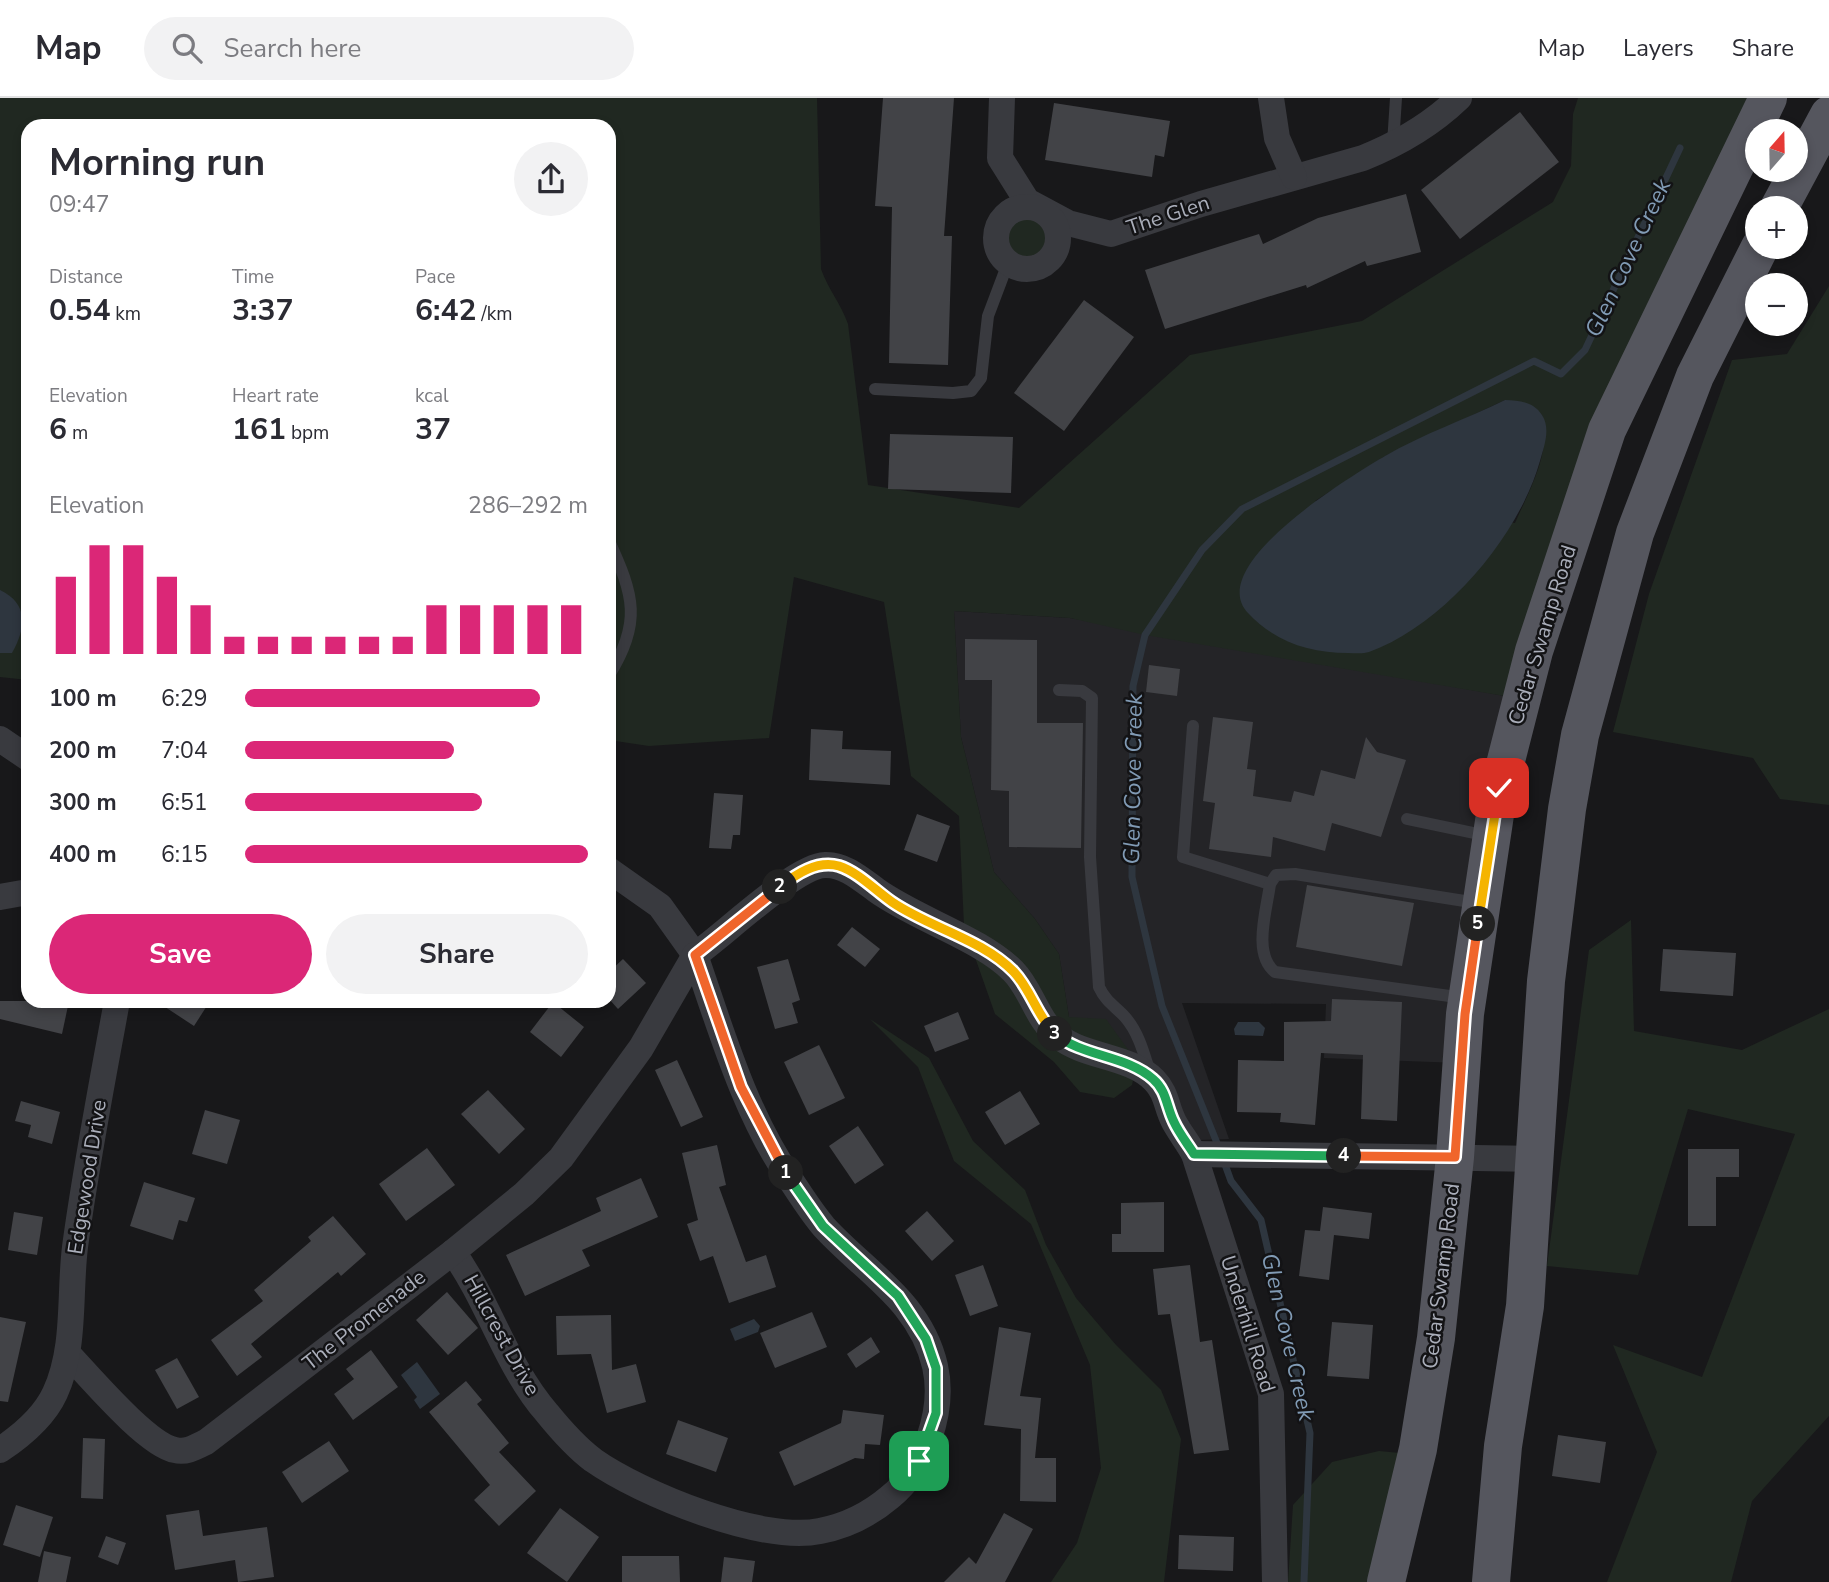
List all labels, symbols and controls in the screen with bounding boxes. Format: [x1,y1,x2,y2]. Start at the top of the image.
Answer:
search box [144,17,634,80]
text: Map [35,26,102,71]
icon: search [168,29,206,67]
text: Search here [224,31,361,66]
text: Map [1538,32,1585,64]
text: Layers [1623,32,1694,64]
text: Share [1732,32,1794,64]
north arrow [1745,119,1808,182]
map controls [1745,119,1808,336]
text: Morning run [49,137,265,188]
button: share [514,142,588,216]
water label: Glen Cove Creek [1578,173,1678,342]
street label: The Glen [1123,188,1213,242]
text: 09:47 [49,189,109,220]
button: + [1745,196,1808,259]
text: Distance [49,264,123,290]
text: Time [232,264,274,290]
text: Pace [415,264,455,290]
button: − [1745,273,1808,336]
text: 0.54 [49,290,110,331]
text: 3:37 [232,290,293,331]
text: 6:42 [415,290,476,331]
text: km [110,301,141,327]
text: /km [476,301,512,327]
text: Elevation [49,383,128,409]
text: Heart rate [232,383,319,409]
text: kcal [415,383,449,409]
text: 6 [49,409,67,450]
text: 161 [232,409,286,450]
text: 37 [415,409,451,450]
text: m [67,420,88,446]
text: bpm [286,420,329,446]
text: Elevation [49,490,144,521]
text: 286–292 m [468,490,588,521]
street label: Cedar Swamp Road [1501,542,1583,728]
text: 100 m [49,683,117,714]
text: 6:29 [161,683,208,714]
water label: Glen Cove Creek [1116,693,1150,865]
text: 200 m [49,735,117,766]
text: 7:04 [161,735,208,766]
pin [1469,758,1529,818]
icon: check [1480,769,1518,807]
text: 300 m [49,787,117,818]
text: 6:51 [161,787,208,818]
text: 400 m [49,839,117,870]
text: 6:15 [161,839,208,870]
pin: 2 [762,870,798,904]
text: 2 [774,873,785,899]
pin: 5 [1460,906,1496,942]
text: 5 [1472,910,1483,936]
button: Save [49,914,312,994]
button: Share [326,914,588,994]
pin: 3 [1038,1016,1072,1052]
text: 3 [1049,1020,1060,1046]
street label: Edgewood Drive [61,1098,113,1256]
pin: 4 [1326,1138,1362,1174]
text: 4 [1338,1142,1349,1168]
pin: 1 [768,1156,804,1190]
text: 1 [780,1159,791,1185]
street label: Cedar Swamp Road [1416,1182,1466,1370]
water label: Glen Cove Creek [1254,1250,1322,1424]
street label: Underhill Road [1214,1252,1282,1396]
street label: The Promenade [297,1263,431,1377]
street label: Hillcrest Drive [457,1270,547,1400]
pin [889,1431,949,1491]
icon: arrive [900,1442,938,1480]

